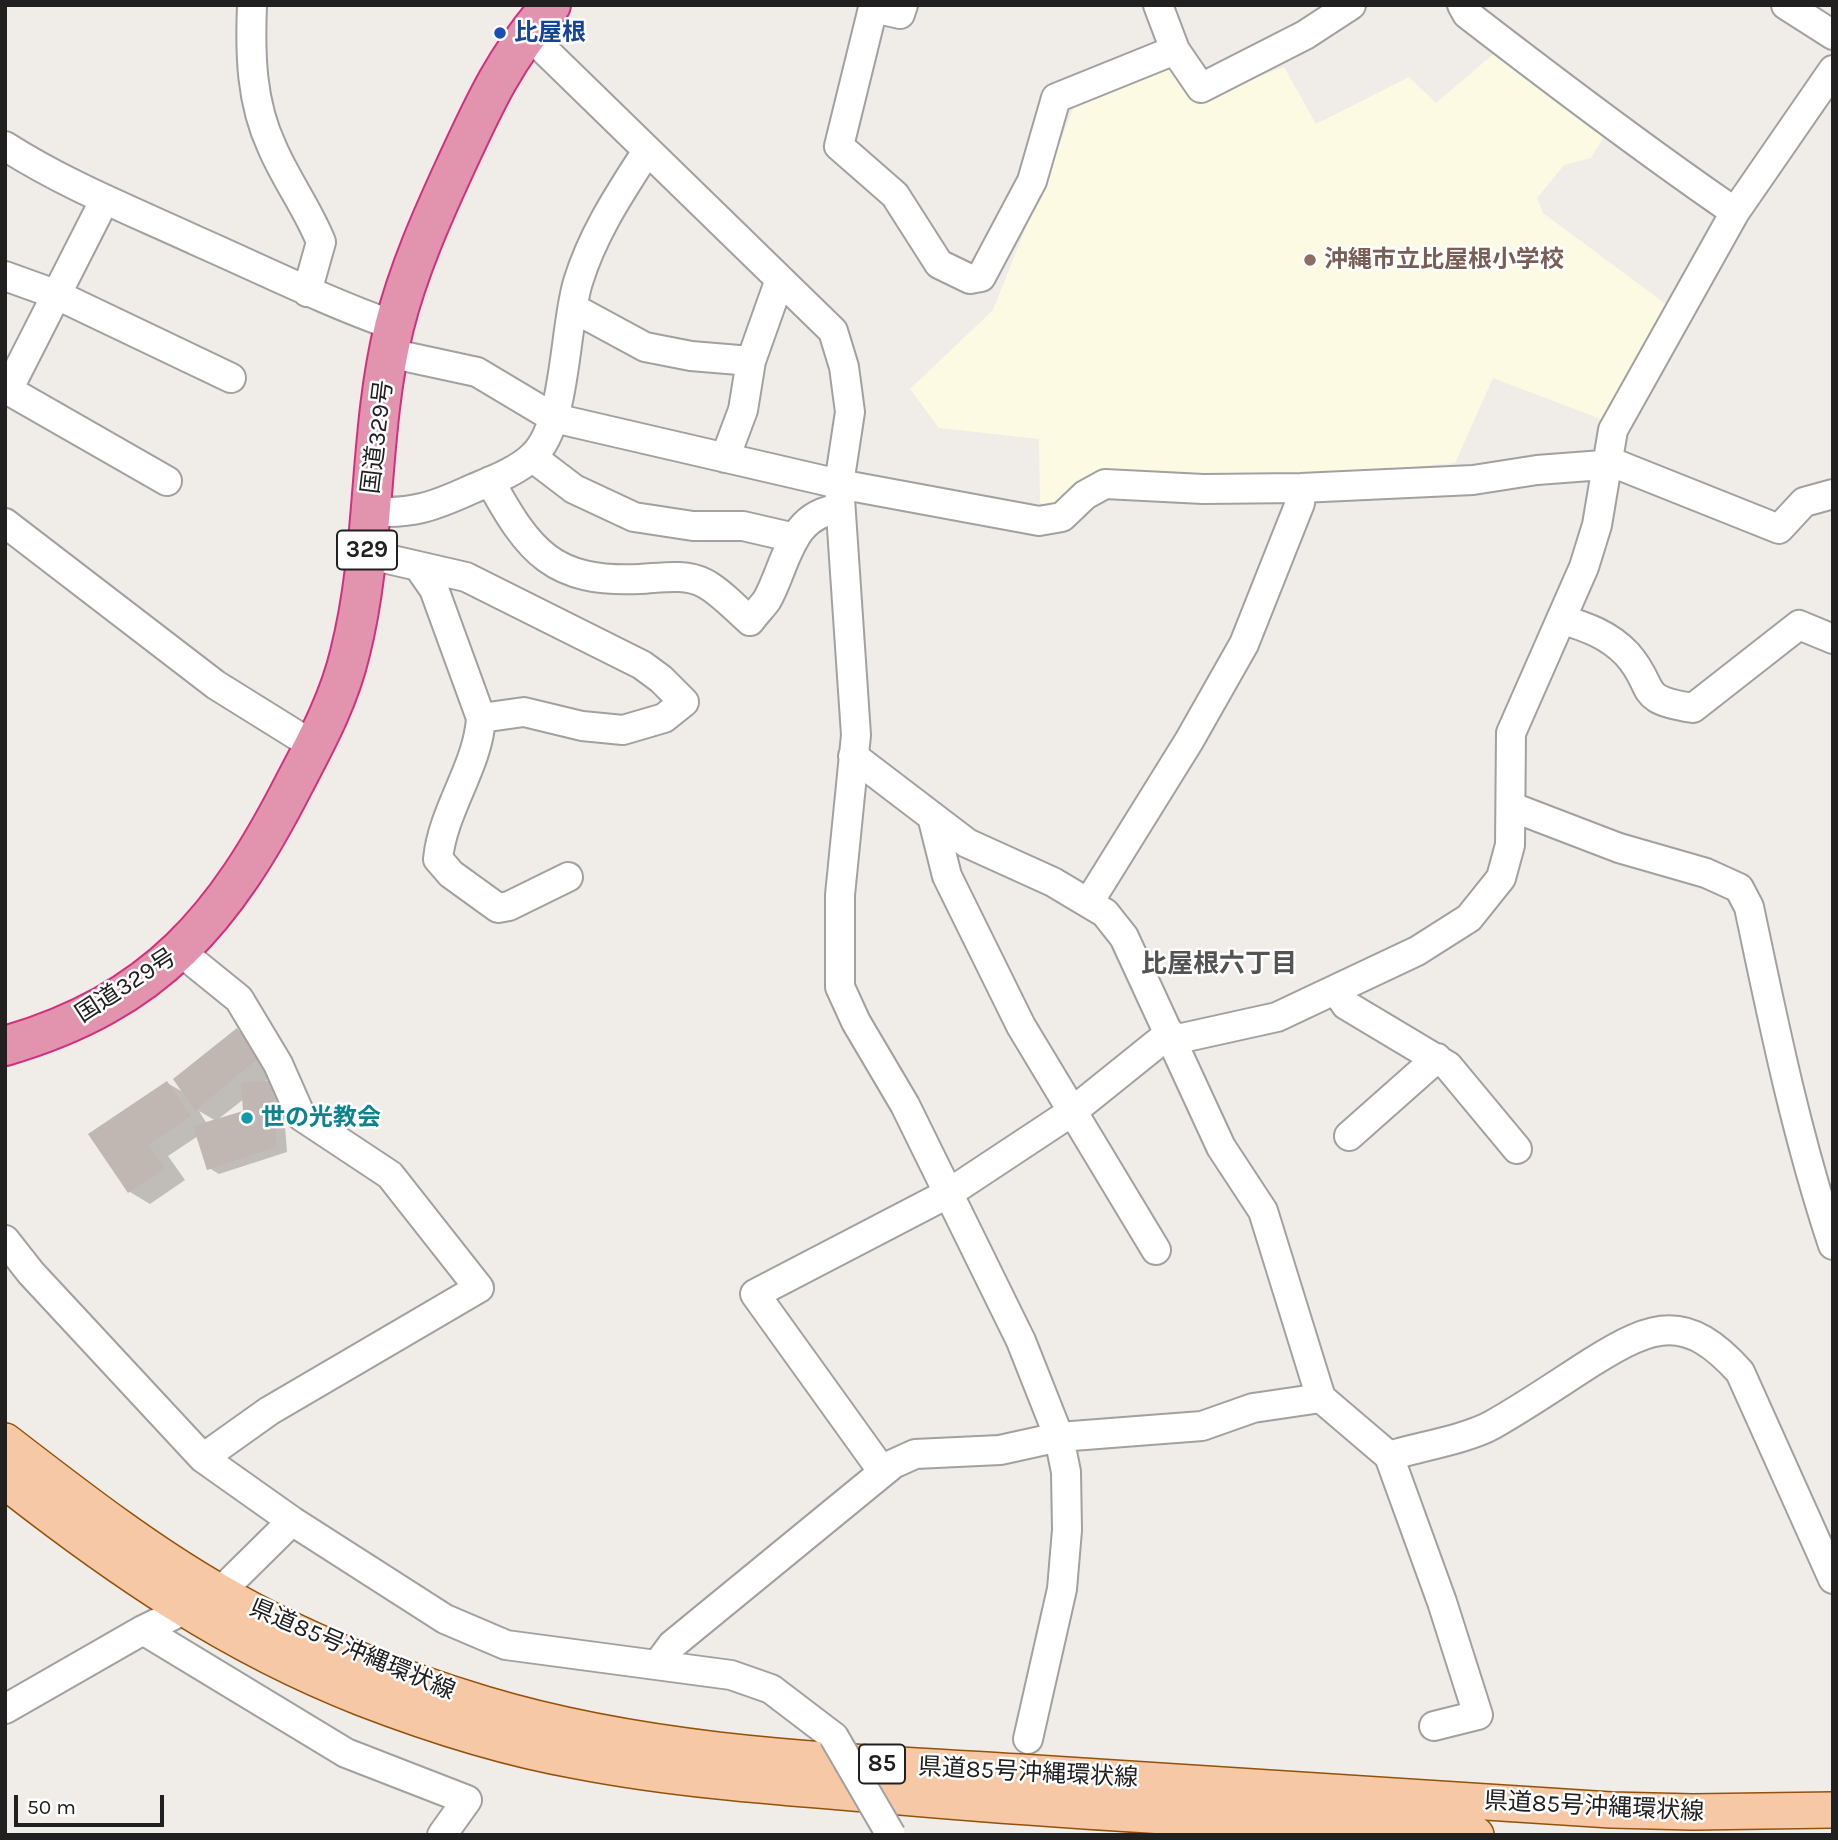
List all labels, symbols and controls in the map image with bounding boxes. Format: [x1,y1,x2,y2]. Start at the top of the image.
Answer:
place label: 比屋根 [514,19,586,47]
marker: 比屋根 [492,25,508,41]
place label: 沖縄市立比屋根小学校 [1324,246,1564,274]
marker: 沖縄市立比屋根小学校 [1302,252,1318,268]
street label: 国道329号 [357,379,399,495]
road number: 329 [337,530,397,570]
street label: 国道329号 [70,943,182,1029]
district label: 比屋根六丁目 [1141,949,1297,981]
place label: 世の光教会 [261,1104,381,1132]
marker: 世の光教会 [239,1110,255,1126]
street label: 県道85号沖縄環状線 [245,1594,459,1706]
road number: 85 [859,1744,905,1784]
street label: 県道85号沖縄環状線 [917,1753,1139,1793]
scale bar [18,1780,168,1824]
street label: 県道85号沖縄環状線 [1483,1787,1705,1827]
text: 50 m [27,1795,76,1819]

